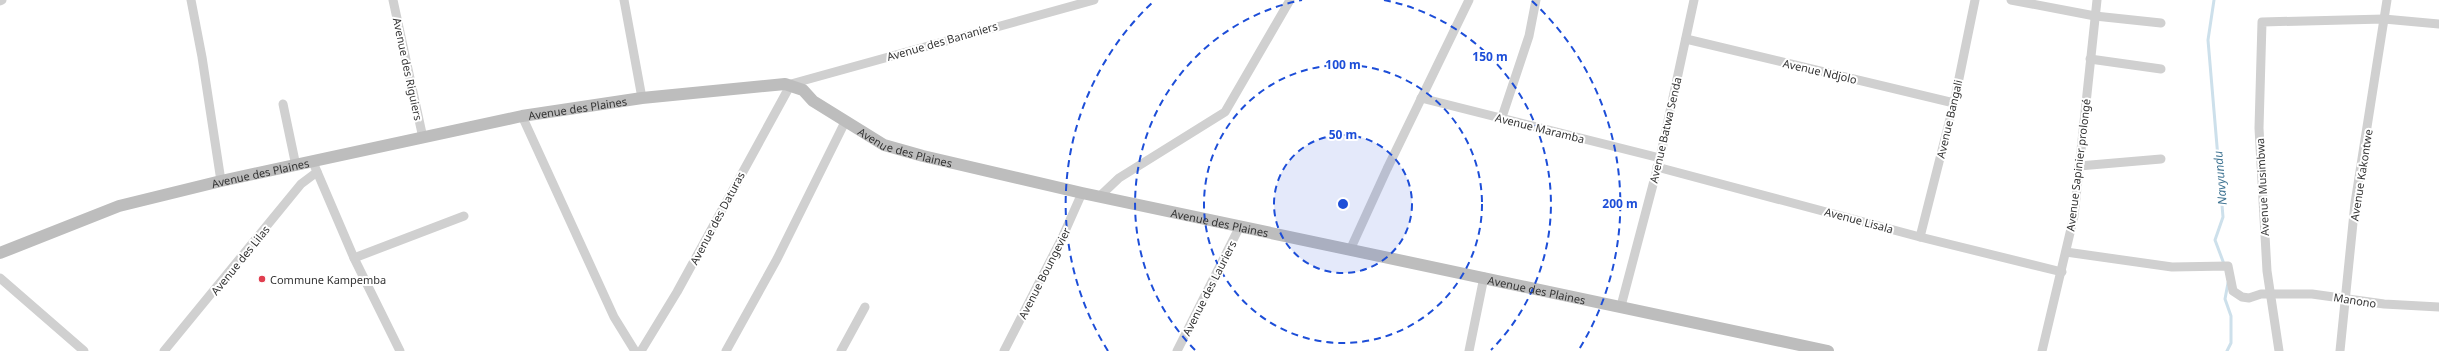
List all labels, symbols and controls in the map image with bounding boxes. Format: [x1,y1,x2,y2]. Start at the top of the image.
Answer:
street label: Avenue des Riguiers [390,16,426,122]
street label: Avenue des Bananiers [885,18,999,64]
text: 150 m [1472,48,1508,65]
street label: Avenue Ndjolo [1781,55,1859,87]
text: 100 m [1325,56,1361,73]
street label: Avenue Batwa Senda [1645,75,1685,185]
street label: Avenue Bangali [1933,78,1965,160]
street label: Avenue des Plaines [527,93,628,122]
street label: Avenue Sapinier prolongé [2062,98,2094,232]
street label: Avenue Maramba [1494,110,1586,146]
street label: Avenue des Plaines [855,123,954,170]
text: 50 m [1329,126,1357,143]
street label: Avenue Kakontwe [2346,128,2376,222]
street label: Avenue Musimbwa [2252,138,2272,236]
water label: Navyundu [2209,150,2231,206]
street label: Avenue des Plaines [210,155,310,191]
street label: Avenue des Daturas [686,169,748,267]
text: 200 m [1602,195,1638,212]
centre of rings [1336,197,1350,211]
street label: Avenue Lisala [1823,204,1895,236]
street label: Avenue des Plaines [1170,205,1270,240]
street label: Avenue des Lilas [207,222,273,298]
street label: Avenue Boungevier [1014,224,1074,321]
street label: Avenue des Lauriers [1179,238,1239,338]
place label: Commune Kampemba [270,272,386,287]
street label: Avenue des Plaines [1487,272,1587,307]
marker: Commune Kampemba [257,274,267,284]
street label: Manono [2333,289,2378,311]

